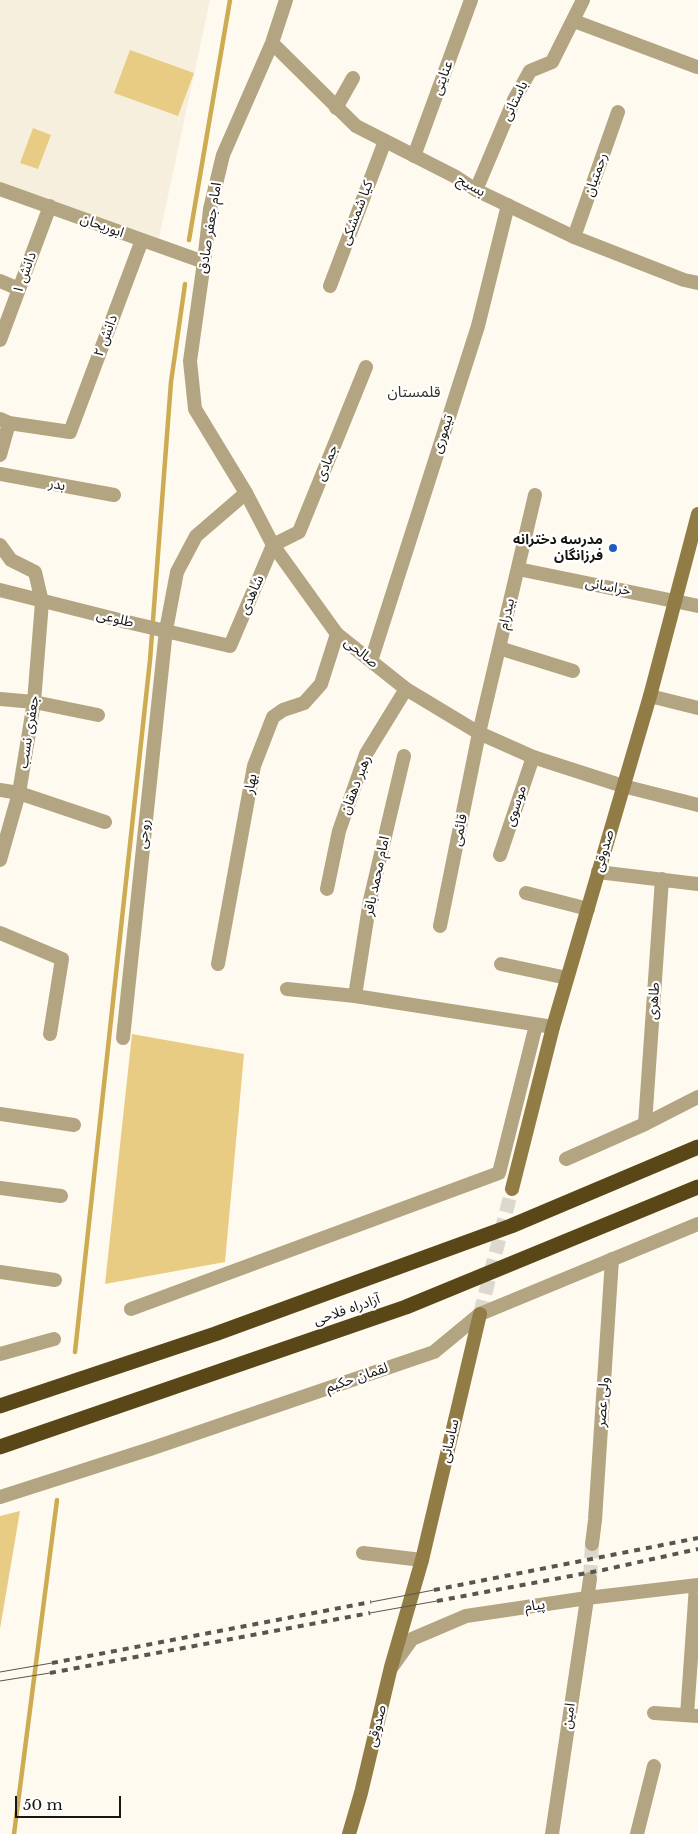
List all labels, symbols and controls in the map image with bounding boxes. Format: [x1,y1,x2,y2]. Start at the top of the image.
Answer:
street label: عنایتی [429,58,457,98]
street label: باستانی [498,78,532,124]
street label: رحمتیان [581,151,611,199]
street label: بسیح [454,171,488,201]
street label: کیا شمشکی [337,178,377,248]
street label: امام جعفر صادق [195,181,225,275]
street label: ابوریحان [78,210,126,242]
street label: دانش ۱ [10,250,40,296]
street label: دانش ۲ [90,313,122,359]
district label: قلمستان [388,384,440,402]
street label: تیموری [429,412,457,456]
street label: جمادی [312,442,342,484]
street label: بدر [47,475,67,495]
place label: مدرسه دخترانه فرزانگان [513,532,603,564]
marker: مدرسه دخترانه فرزانگان [607,542,619,554]
street label: شاهدی [236,573,268,617]
street label: خراسانی [584,574,632,600]
street label: بیدرام [495,597,519,631]
street label: طلوعی [95,607,135,631]
street label: صالحی [340,634,382,672]
street label: جعفری نسب [15,694,43,770]
street label: رهبر دهقان [337,753,375,817]
street label: بهار [241,773,261,795]
street label: موسوی [501,783,531,829]
street label: قائمی [449,812,471,848]
street label: روحی [134,818,154,850]
street label: صدوقی [590,828,618,874]
street label: امام محمد باقر [360,835,394,917]
street label: طاهری [644,982,664,1020]
street label: آزادراه فلاحی [312,1291,382,1329]
street label: لقمان حکیم [324,1360,390,1396]
street label: ولی عصر [593,1376,613,1428]
street label: ساسانی [437,1418,463,1464]
street label: پیام [524,1596,546,1616]
street label: امین [559,1702,579,1730]
street label: صدوقی [364,1703,390,1749]
scale bar [18,1786,124,1818]
text: 50 m [23,1795,63,1814]

